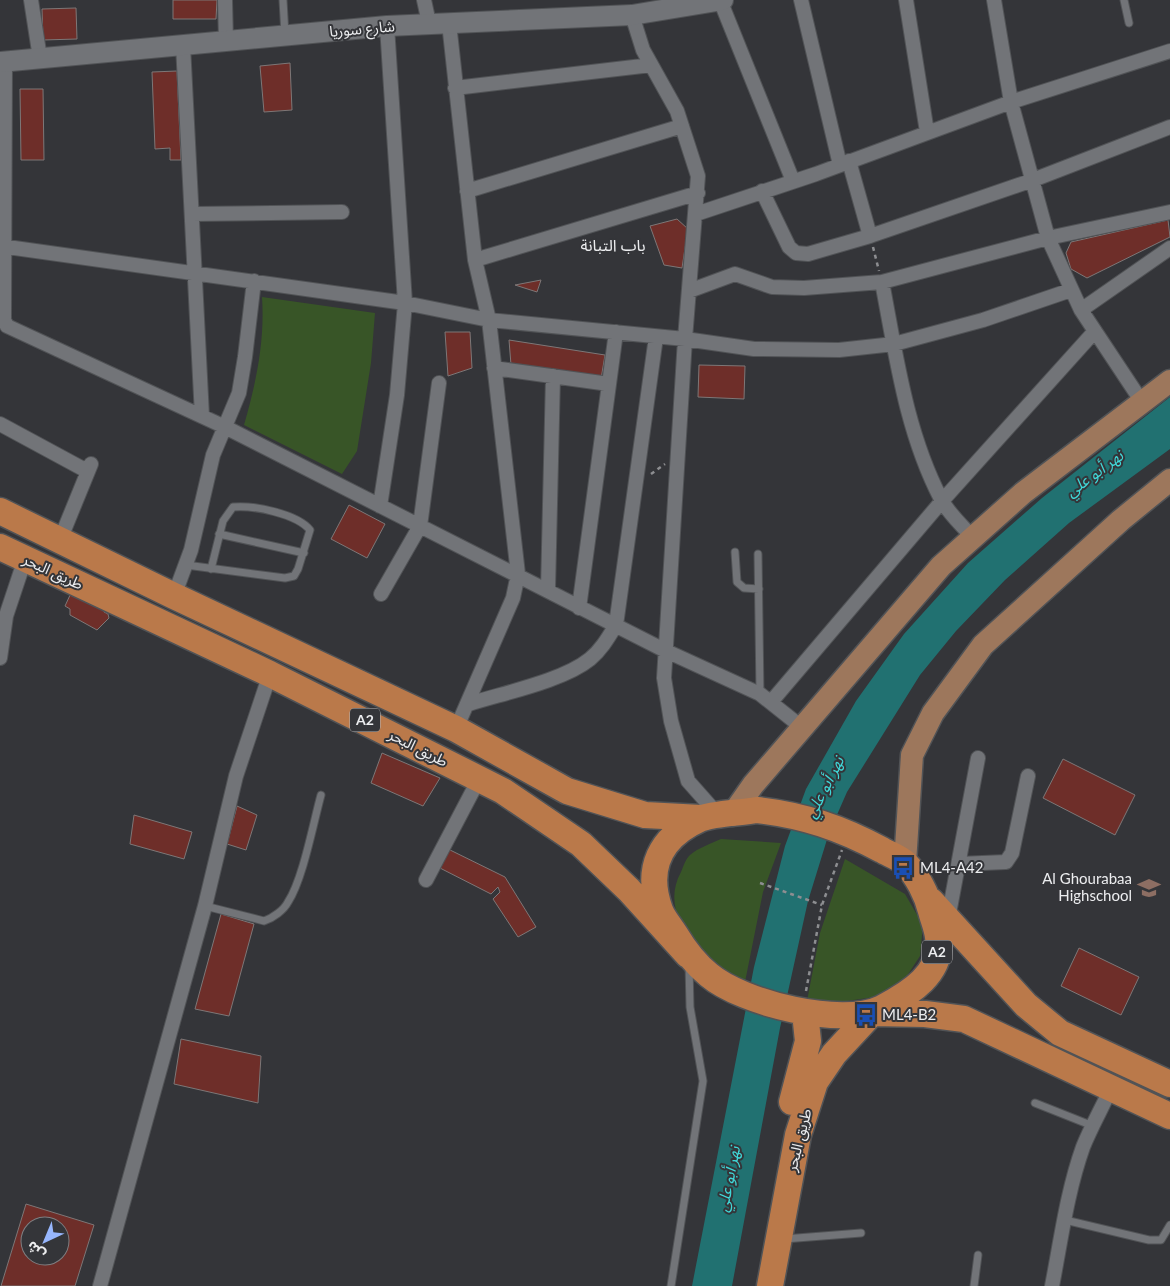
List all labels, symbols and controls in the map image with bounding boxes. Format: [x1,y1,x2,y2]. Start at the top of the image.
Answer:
street label: شارع سوريا [328,16,396,44]
district label: باب التبانة [580,235,646,254]
water label: نهر أبو علي [1061,444,1130,504]
street label: طريق البحر [19,549,86,595]
road number: A2 [350,708,380,732]
street label: طريق البحر [384,724,451,771]
water label: نهر أبو علي [800,751,852,823]
bus stop icon: ML4-A42 [890,855,916,881]
place label: ML4-A42 [920,858,983,876]
place label: Al Ghourabaa Highschool [1042,869,1132,904]
school or university icon: Al Ghourabaa Highschool [1136,875,1162,901]
road number: A2 [922,940,952,964]
bus stop icon: ML4-B2 [853,1002,879,1028]
place label: ML4-B2 [882,1005,936,1023]
street label: طريق البحر [781,1106,816,1175]
water label: نهر أبو علي [712,1143,748,1214]
north arrow [20,1216,70,1266]
text: ش [23,1238,48,1263]

